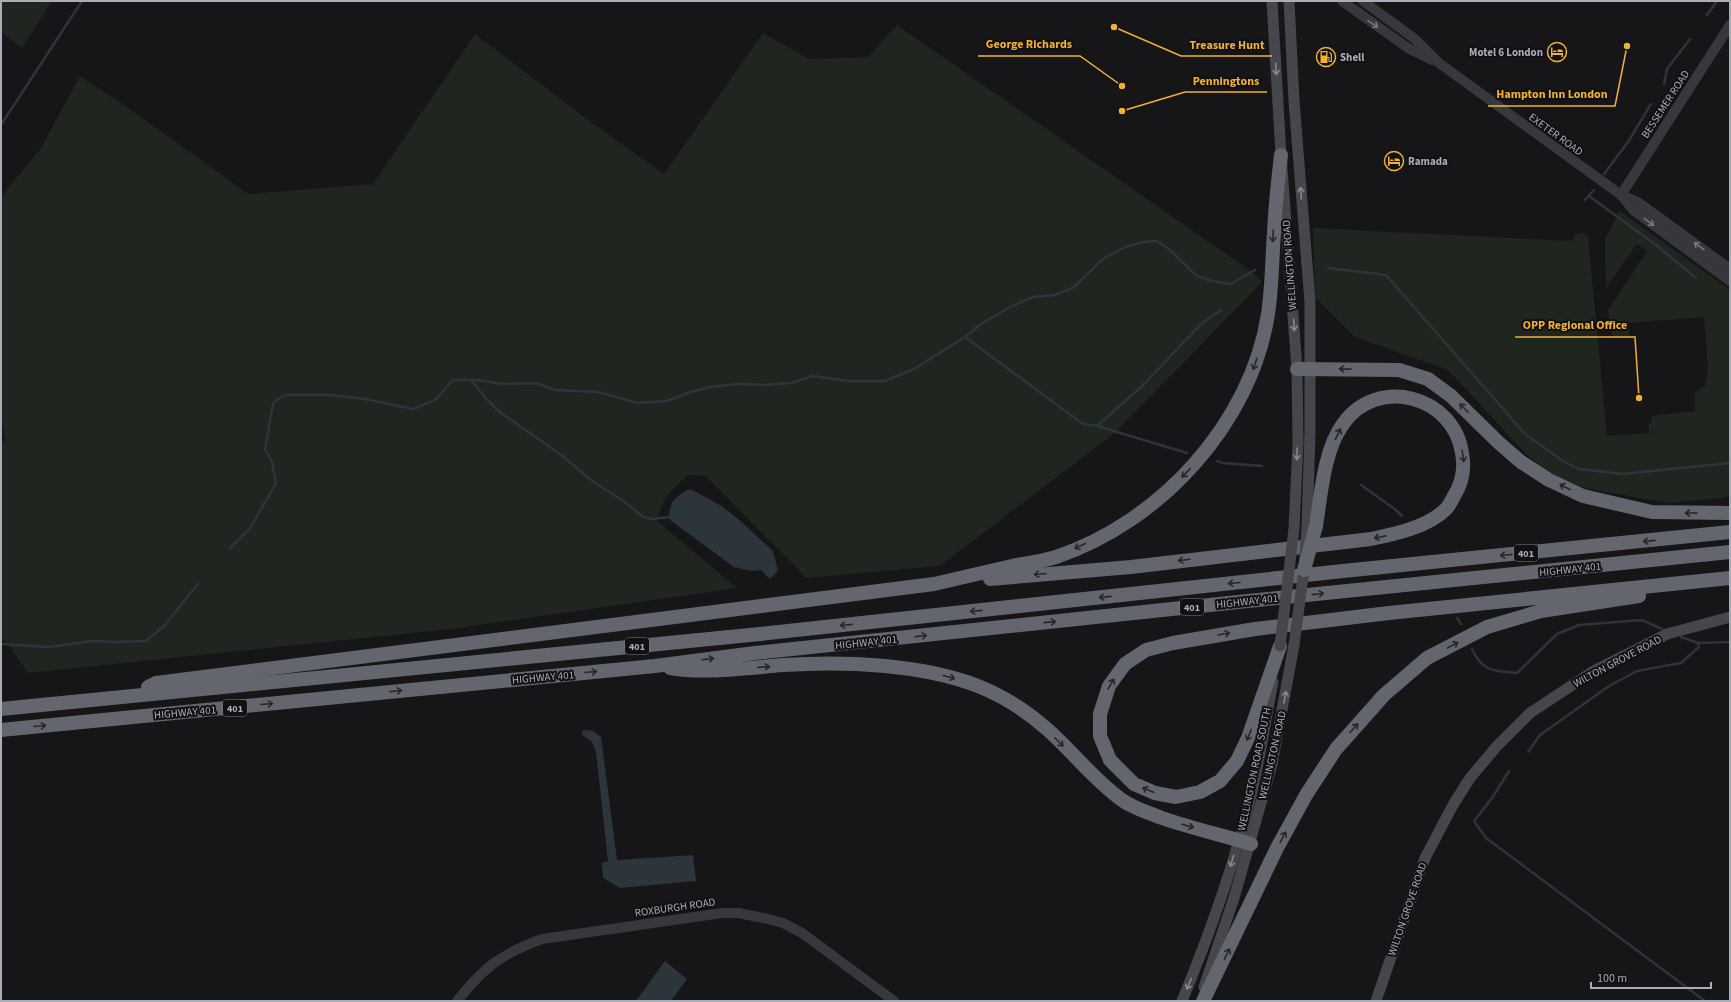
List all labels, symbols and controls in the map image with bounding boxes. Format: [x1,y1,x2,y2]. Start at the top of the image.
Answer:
one-way arrow [1368,20,1379,28]
callout: George Richards [978,32,1080,56]
callout: Treasure Hunt [1181,32,1272,56]
text: George Richards [986,36,1072,53]
text: Treasure Hunt [1189,37,1265,54]
hotel icon: Motel 6 London [1546,41,1568,63]
place label: Motel 6 London [1469,45,1543,60]
fuel station icon: Shell [1315,46,1337,68]
place label: Shell [1340,50,1365,65]
one-way arrow [1273,62,1280,75]
street label: BESSEMER ROAD [1638,67,1693,141]
callout: Penningtons [1185,68,1267,92]
text: Penningtons [1193,73,1259,90]
callout: Hampton Inn London [1488,82,1615,106]
text: Hampton Inn London [1496,86,1608,103]
street label: EXETER ROAD [1526,110,1586,159]
hotel icon: Ramada [1383,150,1405,172]
place label: Ramada [1408,154,1448,169]
one-way arrow [1297,187,1304,200]
one-way arrow [1643,218,1654,226]
street label: WELLINGTON ROAD [1279,219,1300,310]
one-way arrow [1270,229,1277,242]
one-way arrow [1693,242,1704,250]
callout: OPP Regional Office [1515,313,1635,337]
text: OPP Regional Office [1523,317,1627,334]
one-way arrow [1290,318,1297,331]
one-way arrow [1251,357,1258,370]
one-way arrow [1339,366,1352,373]
one-way arrow [1459,403,1468,413]
one-way arrow [1335,428,1342,440]
one-way arrow [1294,448,1301,461]
one-way arrow [1459,449,1467,462]
one-way arrow [1181,468,1191,478]
one-way arrow [1559,483,1571,491]
one-way arrow [1685,509,1698,516]
one-way arrow [1374,533,1387,541]
one-way arrow [1643,537,1656,544]
one-way arrow [1074,543,1086,550]
road number: 401 [1514,545,1538,561]
one-way arrow [1500,551,1513,559]
one-way arrow [1178,557,1191,564]
street label: HIGHWAY 401 [1538,559,1602,580]
one-way arrow [1034,571,1047,578]
one-way arrow [1228,579,1241,587]
one-way arrow [1311,590,1324,598]
street label: HIGHWAY 401 [1215,591,1279,612]
one-way arrow [1099,593,1112,601]
road number: 401 [1180,599,1204,615]
one-way arrow [970,607,983,615]
one-way arrow [1043,618,1056,626]
one-way arrow [840,621,853,629]
one-way arrow [1217,630,1230,638]
street label: HIGHWAY 401 [834,632,898,653]
one-way arrow [914,632,927,639]
street label: WILTON GROVE ROAD [1570,632,1664,691]
road number: 401 [625,638,649,654]
one-way arrow [1446,641,1458,648]
one-way arrow [701,655,714,663]
one-way arrow [757,663,770,670]
street label: HIGHWAY 401 [511,667,575,688]
one-way arrow [584,668,597,676]
one-way arrow [942,674,955,681]
one-way arrow [1107,678,1115,690]
one-way arrow [389,687,402,695]
one-way arrow [1281,691,1289,704]
road number: 401 [223,700,247,716]
one-way arrow [260,701,273,708]
street label: HIGHWAY 401 [153,702,217,723]
street label: WELLINGTON ROAD SOUTH [1234,706,1275,832]
street label: WELLINGTON ROAD [1255,709,1290,801]
one-way arrow [33,723,46,730]
one-way arrow [1350,723,1359,734]
one-way arrow [1244,729,1252,741]
one-way arrow [1054,736,1064,746]
one-way arrow [1143,786,1155,794]
one-way arrow [1181,823,1194,830]
one-way arrow [1280,831,1288,843]
one-way arrow [1228,855,1235,868]
street label: WILTON GROVE ROAD [1384,860,1431,958]
street label: ROXBURGH ROAD [634,894,717,921]
one-way arrow [1224,948,1231,960]
scale bar [1591,964,1711,990]
text: 100 m [1597,970,1627,987]
one-way arrow [1185,977,1192,989]

